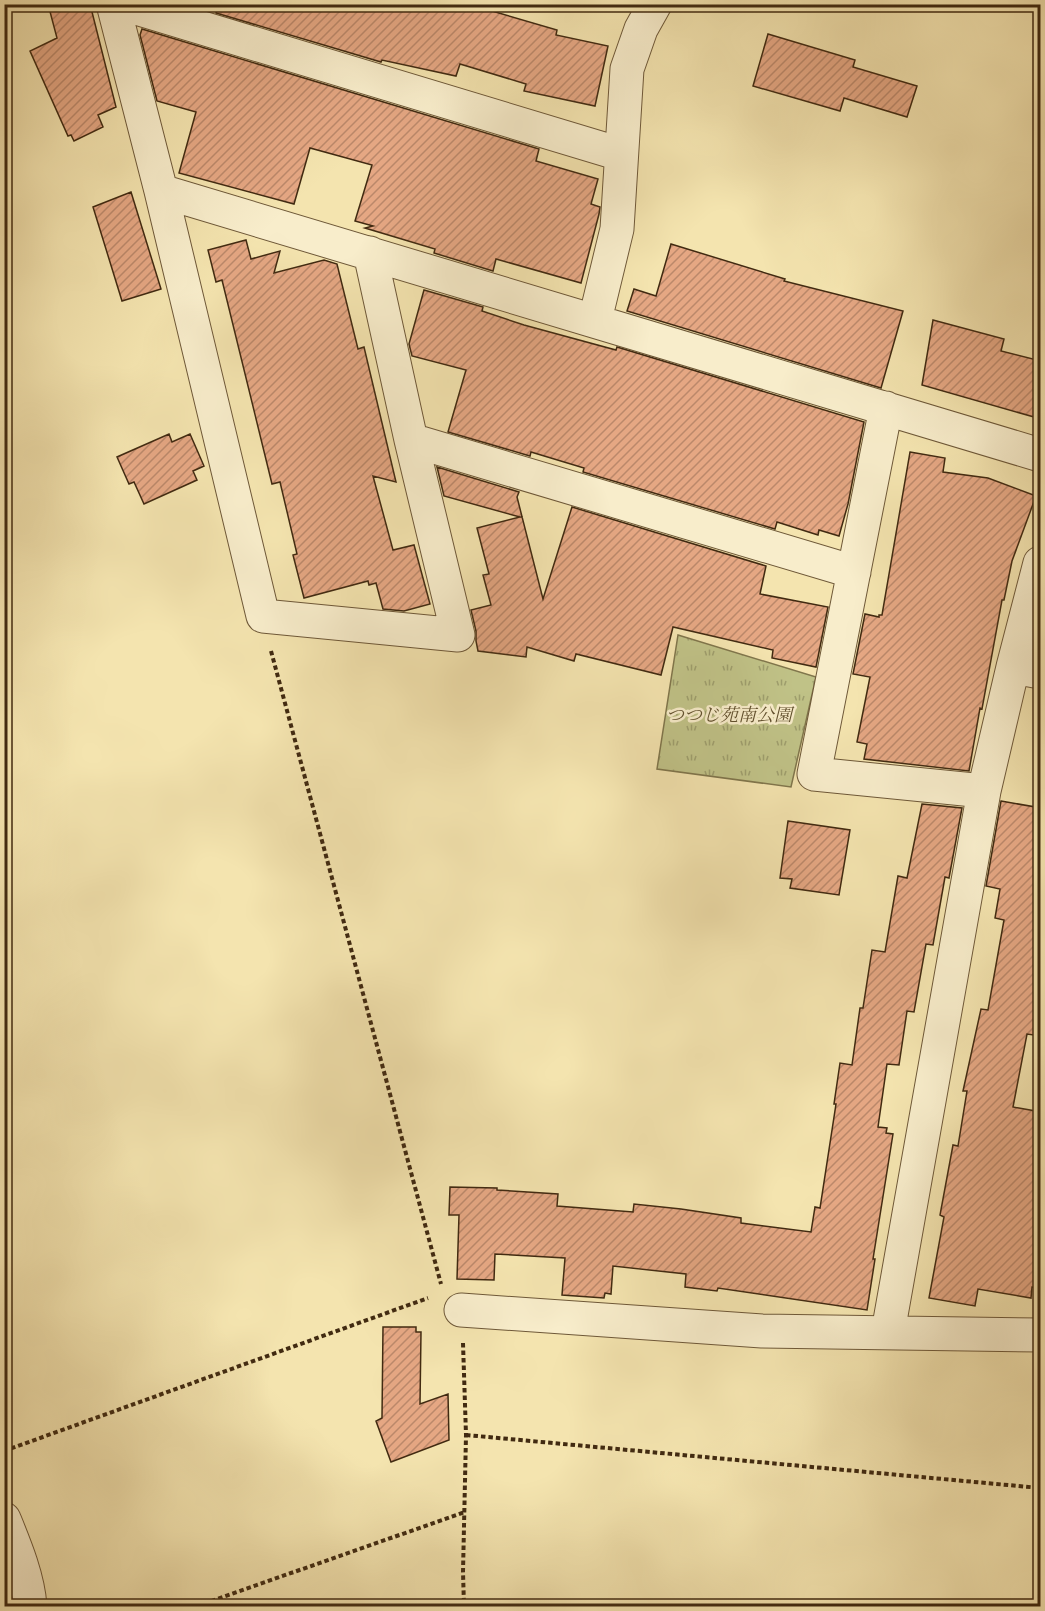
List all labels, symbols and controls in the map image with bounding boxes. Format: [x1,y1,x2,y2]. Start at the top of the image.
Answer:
park label: つつじ苑南公園 [666,703,795,728]

